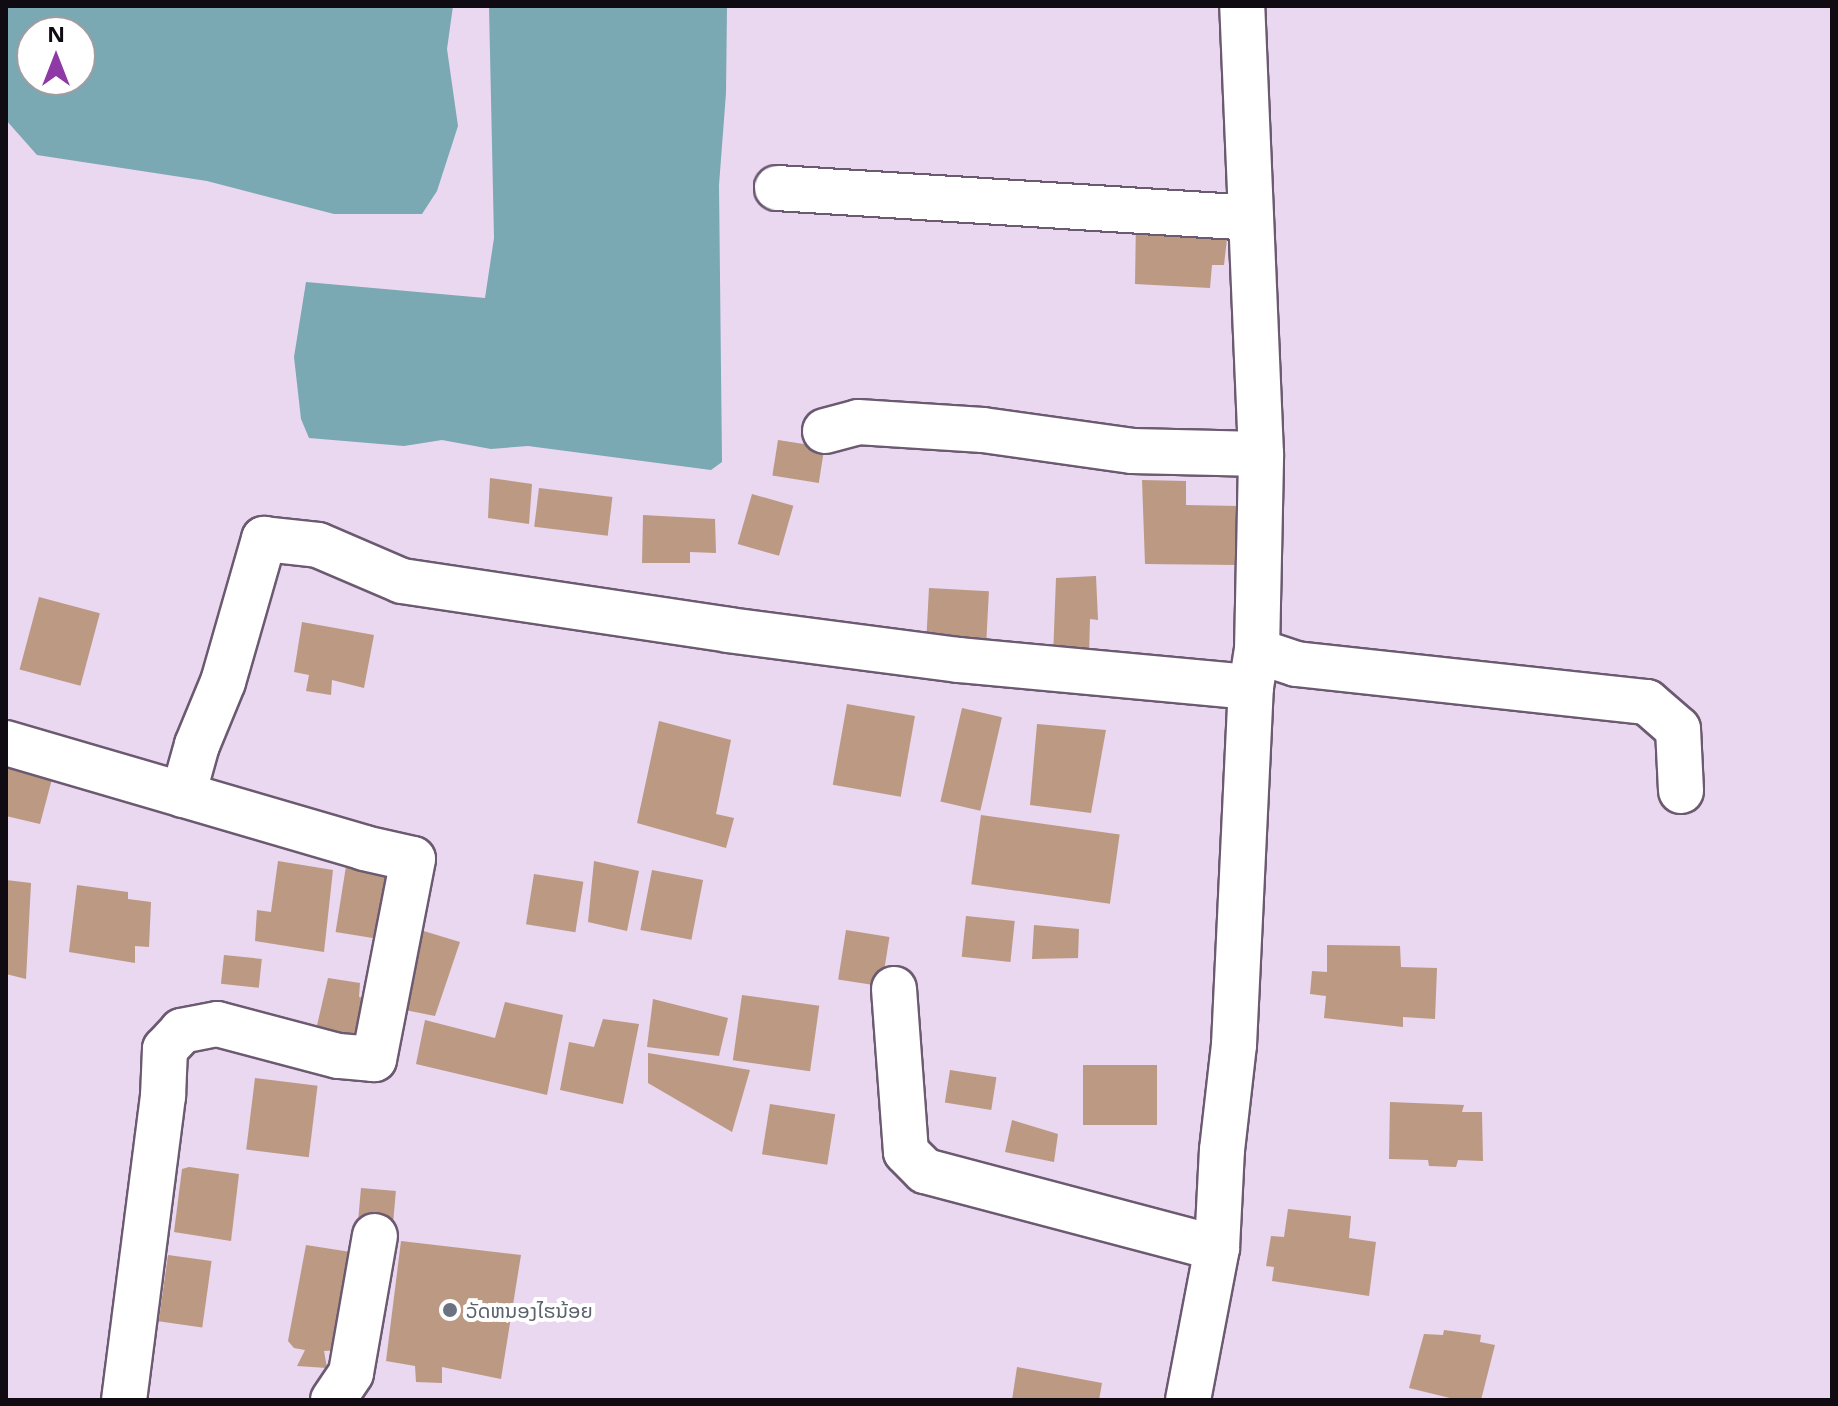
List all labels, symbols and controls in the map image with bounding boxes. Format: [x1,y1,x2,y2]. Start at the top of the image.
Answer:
north arrow [16,16,96,96]
text: N [47,16,65,52]
place label: ວັດຫນອງໄຮນ້ອຍ [466,1298,593,1322]
marker: ວັດຫນອງໄຮນ້ອຍ [441,1301,459,1319]

